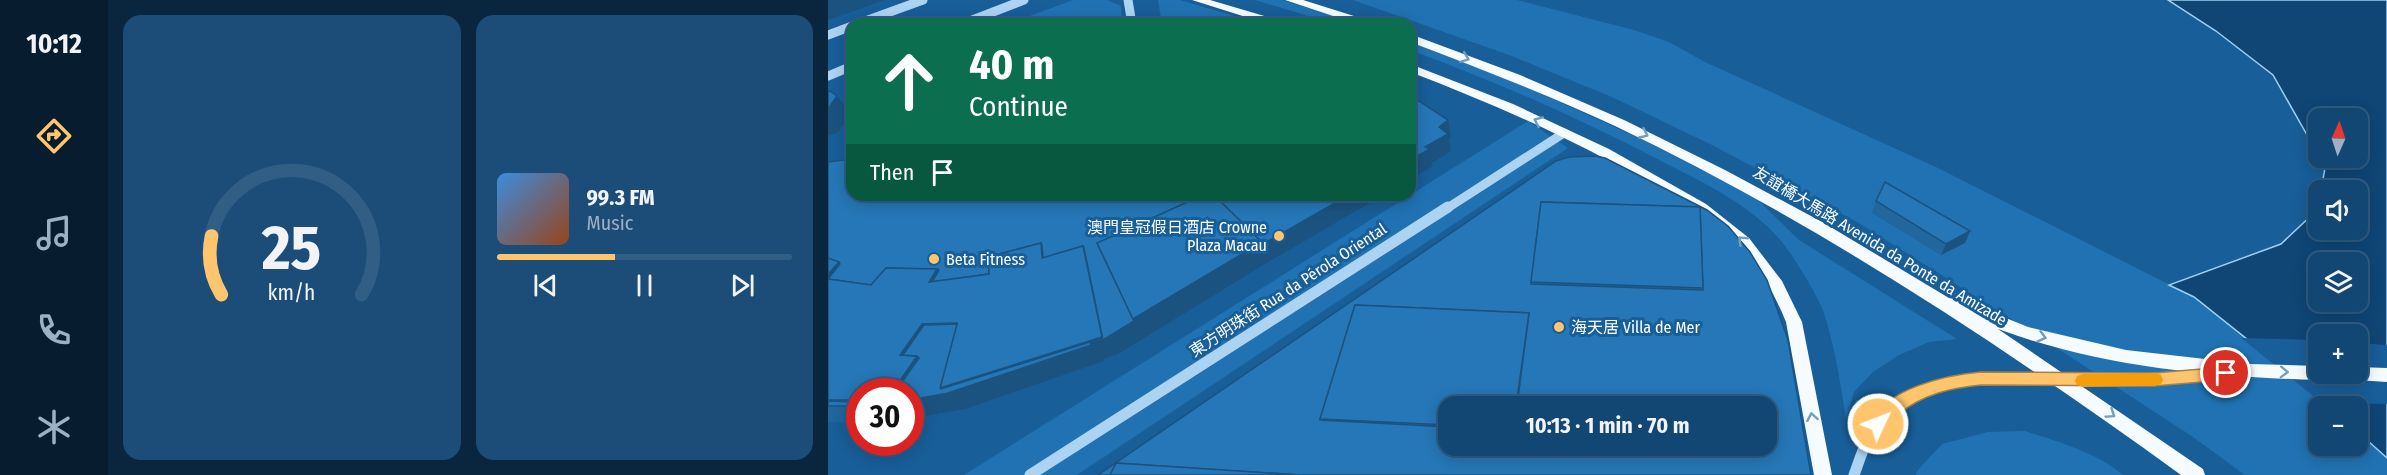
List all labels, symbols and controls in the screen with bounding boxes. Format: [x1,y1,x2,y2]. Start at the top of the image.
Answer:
text: 10:12 [26,28,82,60]
text: 40 m [969,40,1054,90]
icon: ahead [870,42,948,120]
one-way arrow [1459,50,1470,63]
text: Continue [969,91,1068,123]
north arrow [2308,108,2368,168]
map controls [2308,108,2368,456]
icon: directions [33,115,75,157]
one-way arrow [1534,116,1545,128]
one-way arrow [1638,127,1649,139]
icon: arrive [926,156,959,189]
text: Then [870,159,914,186]
street label: 友誼橋大馬路 Avenida da Ponte da Amizade [1750,162,2010,330]
button: sound [2308,180,2368,240]
text: 99.3 FM [587,184,655,211]
text: 25 [261,211,322,286]
text: Music [587,211,633,235]
icon: music [33,212,75,254]
place label: 澳門皇冠假日酒店 Crowne Plaza Macau [1087,218,1267,255]
street label: 東方明珠街 Rua da Pérola Oriental [1186,219,1390,361]
marker: 澳門皇冠假日酒店 Crowne Plaza Macau [1272,229,1286,243]
one-way arrow [1738,237,1749,248]
place label: Beta Fitness [946,250,1025,269]
marker: Beta Fitness [927,252,941,266]
button: layers [2308,252,2368,312]
icon: previous [529,269,562,302]
icon: pause [628,269,661,302]
icon: next [726,269,759,302]
text: km/h [268,280,316,306]
icon: phone [33,309,75,351]
place label: 海天居 Villa de Mer [1571,318,1700,337]
marker: 海天居 Villa de Mer [1552,320,1566,334]
button: + [2308,324,2368,384]
one-way arrow [2037,329,2047,342]
pin [2200,347,2251,398]
icon: arrive [2209,356,2242,389]
one-way arrow [2280,366,2289,378]
speed limit sign: 30 [846,378,924,456]
position arrow [1846,392,1910,456]
button: − [2308,396,2368,456]
icon: climate [33,406,75,448]
one-way arrow [2104,407,2115,418]
text: 10:13 · 1 min · 70 m [1525,412,1690,439]
one-way arrow [1806,413,1819,423]

